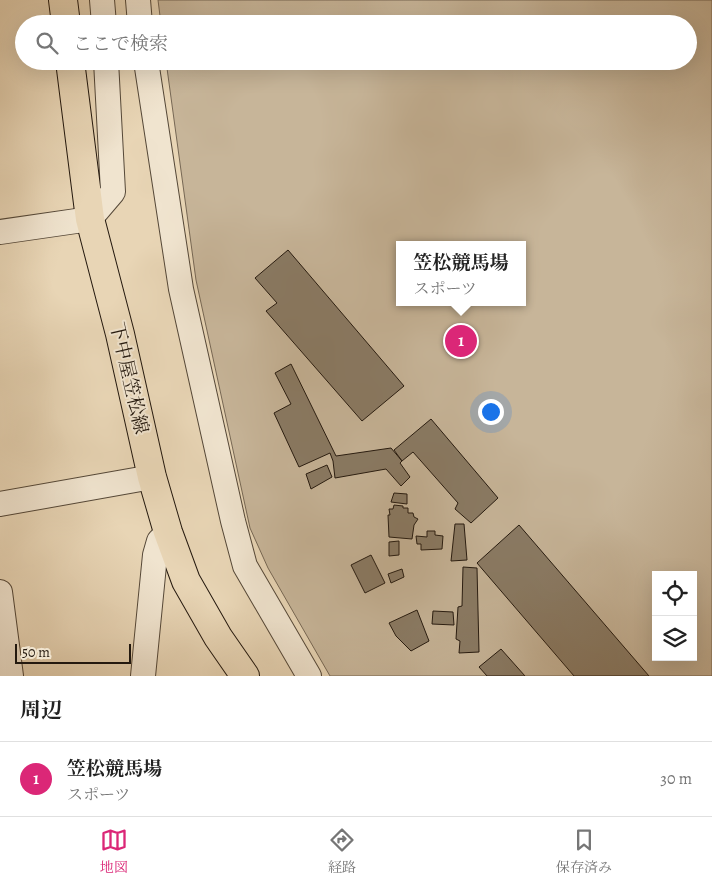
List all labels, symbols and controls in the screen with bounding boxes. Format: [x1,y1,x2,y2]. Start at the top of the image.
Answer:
search box [15,15,697,70]
icon: search [33,29,61,57]
text: ここで検索 [73,31,168,57]
popup [396,241,526,306]
text: 笠松競馬場 [413,250,509,276]
text: スポーツ [413,278,477,300]
street label: 下中屋笠松線 [104,320,155,437]
pin: 1 [445,322,477,360]
your location [478,399,504,425]
map controls [652,571,697,661]
button: locate [652,571,697,616]
button: layers [652,616,697,661]
scale bar [15,641,131,664]
text: 50 m [22,643,50,662]
text: 周辺 [20,696,62,724]
text: 笠松競馬場 [67,756,162,782]
text: 1 [33,768,39,790]
text: 30 m [660,768,692,790]
text: スポーツ [67,784,130,806]
tab: 地図 [100,826,128,877]
tab: 経路 [328,826,356,877]
tab: 保存済み [556,826,612,877]

